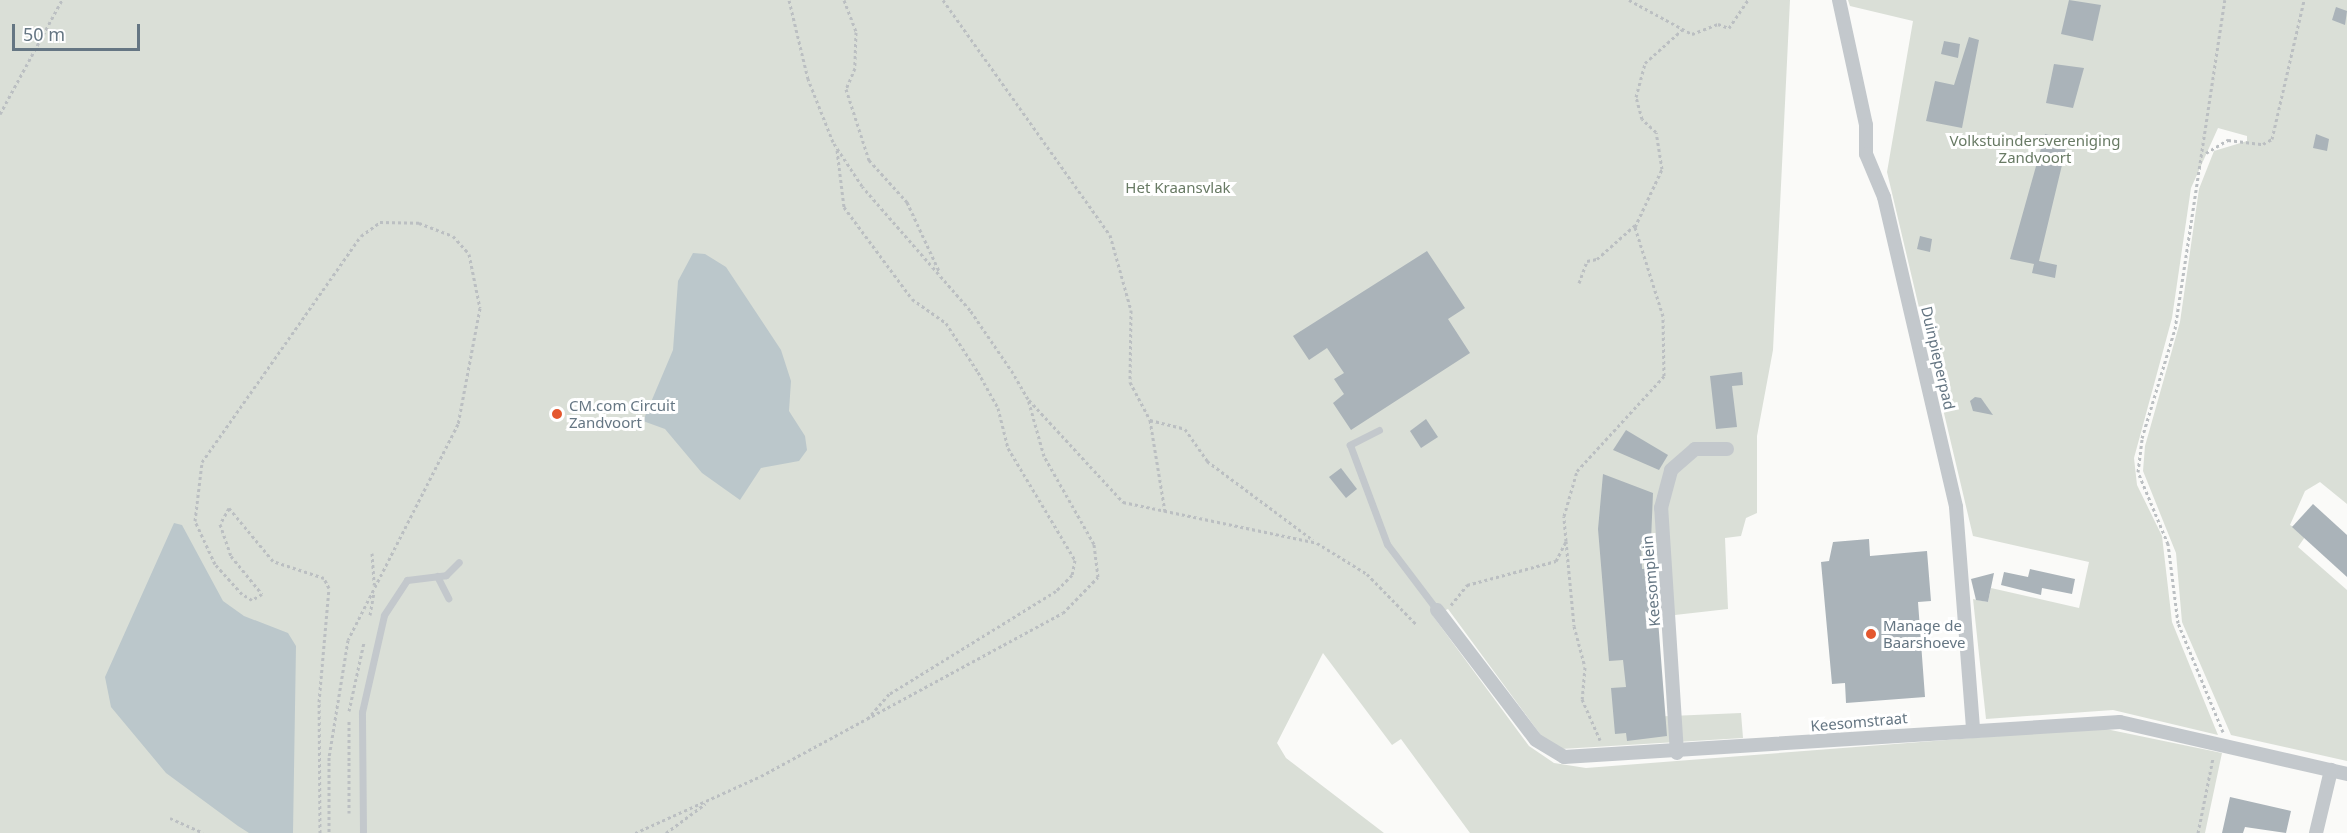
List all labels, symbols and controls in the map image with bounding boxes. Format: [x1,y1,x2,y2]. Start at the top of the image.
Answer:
scale bar [15,12,142,50]
text: 50 m [23,22,65,46]
park label: Volkstuindersvereniging Zandvoort [1950,131,2120,166]
park label: Het Kraansvlak [1125,179,1231,197]
street label: Duinpieperpad [1917,304,1959,412]
place label: CM.com Circuit Zandvoort [569,396,675,431]
marker: CM.com Circuit Zandvoort [550,407,564,421]
street label: Keesomplein [1638,535,1664,627]
place label: Manage de Baarshoeve [1883,616,1966,651]
marker: Manage de Baarshoeve [1864,627,1878,641]
street label: Keesomstraat [1810,709,1908,735]

